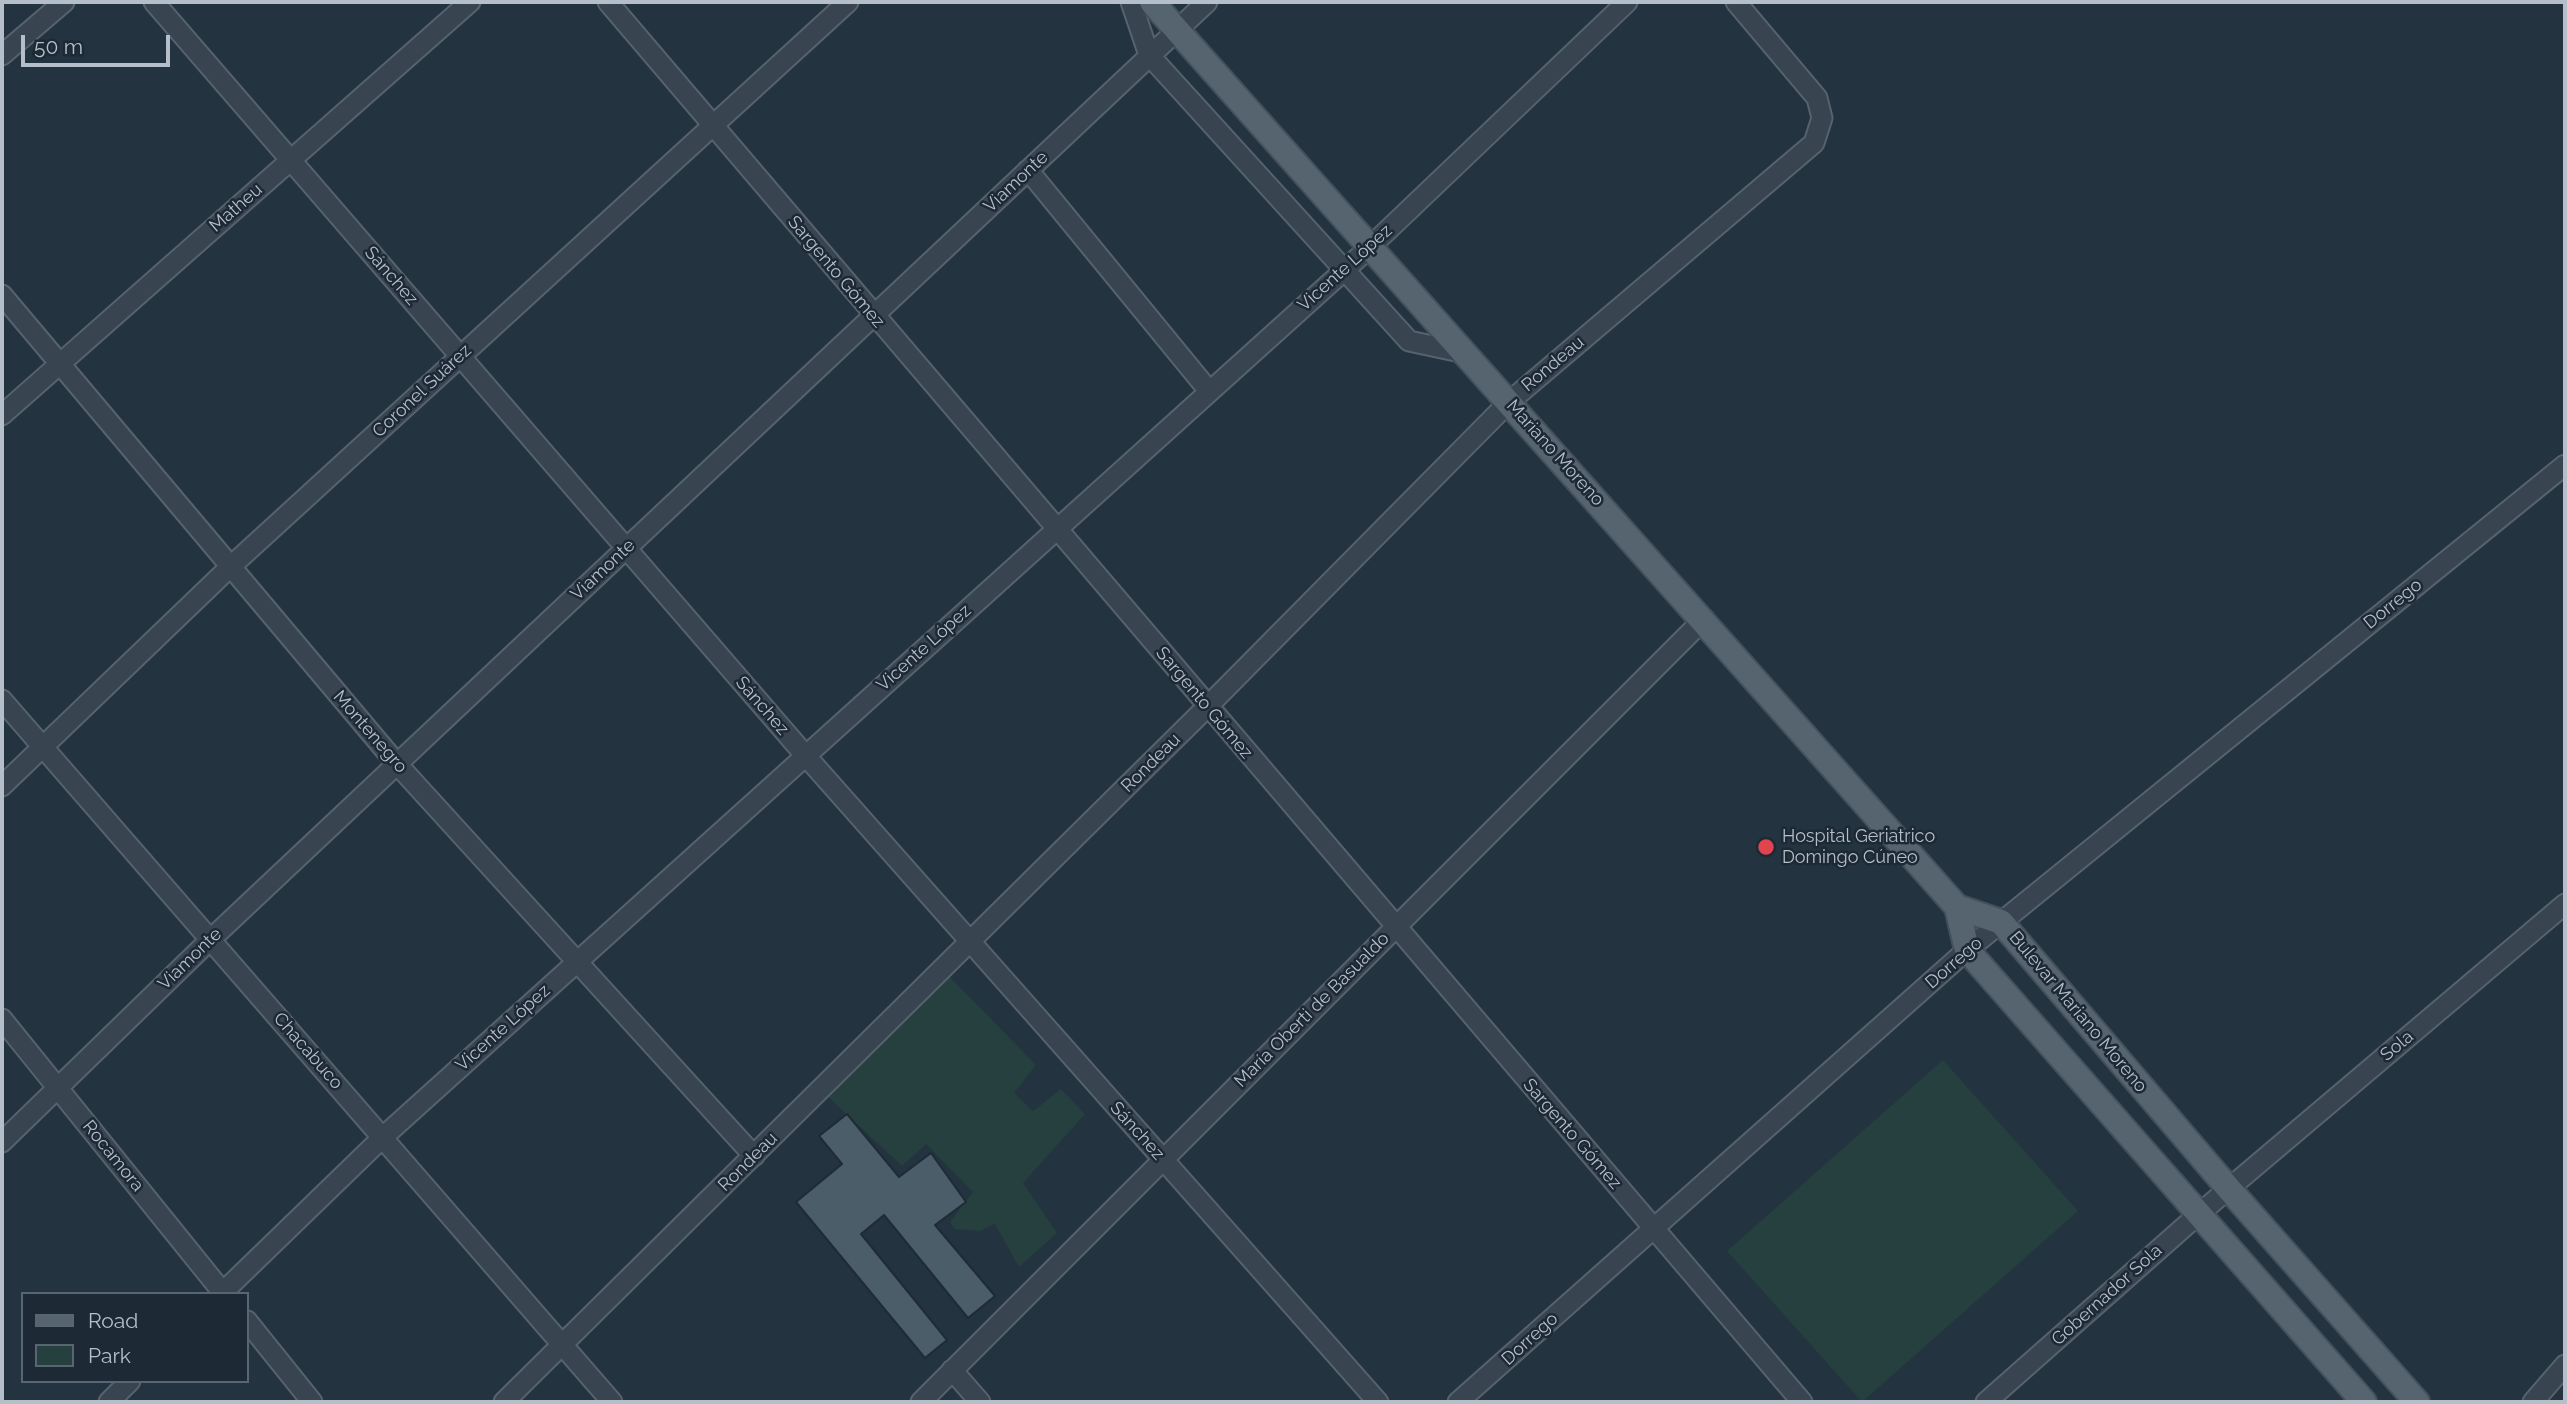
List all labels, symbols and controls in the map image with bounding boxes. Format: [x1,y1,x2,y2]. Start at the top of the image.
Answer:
scale bar [24,21,173,65]
text: 50 m [34,34,83,59]
street label: Viamonte [979,147,1053,217]
street label: Matheu [205,179,267,237]
street label: Sargento Gómez [783,212,889,332]
street label: Vicente López [1293,220,1397,316]
street label: Sánchez [360,242,422,310]
street label: Rondeau [1517,332,1589,396]
street label: Coronel Suárez [368,340,476,442]
street label: Mariano Moreno [1502,395,1608,511]
street label: Viamonte [566,535,640,605]
street label: Dorrego [2360,574,2426,634]
street label: Vicente López [872,600,976,696]
street label: Sargento Gómez [1151,643,1257,763]
street label: Sánchez [731,672,793,740]
street label: Montenegro [328,686,412,778]
street label: Rondeau [1117,729,1185,797]
place label: Hospital Geriatrico Domingo Cúneo [1782,826,1935,868]
marker: Hospital Geriatrico Domingo Cúneo [1756,837,1776,857]
street label: Viamonte [154,923,226,995]
street label: Bulevar Mariano Moreno [2004,927,2152,1097]
street label: María Oberti de Basualdo [1230,928,1394,1092]
street label: Dorrego [1921,932,1987,994]
street label: Vicente López [451,980,555,1076]
street label: Chacabuco [269,1008,347,1094]
street label: Sola [2376,1026,2418,1066]
street label: Sargento Gómez [1518,1074,1626,1194]
street label: Sánchez [1105,1097,1169,1165]
street label: Rocamora [78,1116,148,1196]
street label: Rondeau [714,1128,782,1196]
street label: Gobernador Sola [2047,1240,2167,1350]
legend [21,1292,248,1383]
text: Road [88,1308,138,1333]
street label: Dorrego [1497,1308,1563,1370]
text: Park [88,1343,131,1368]

